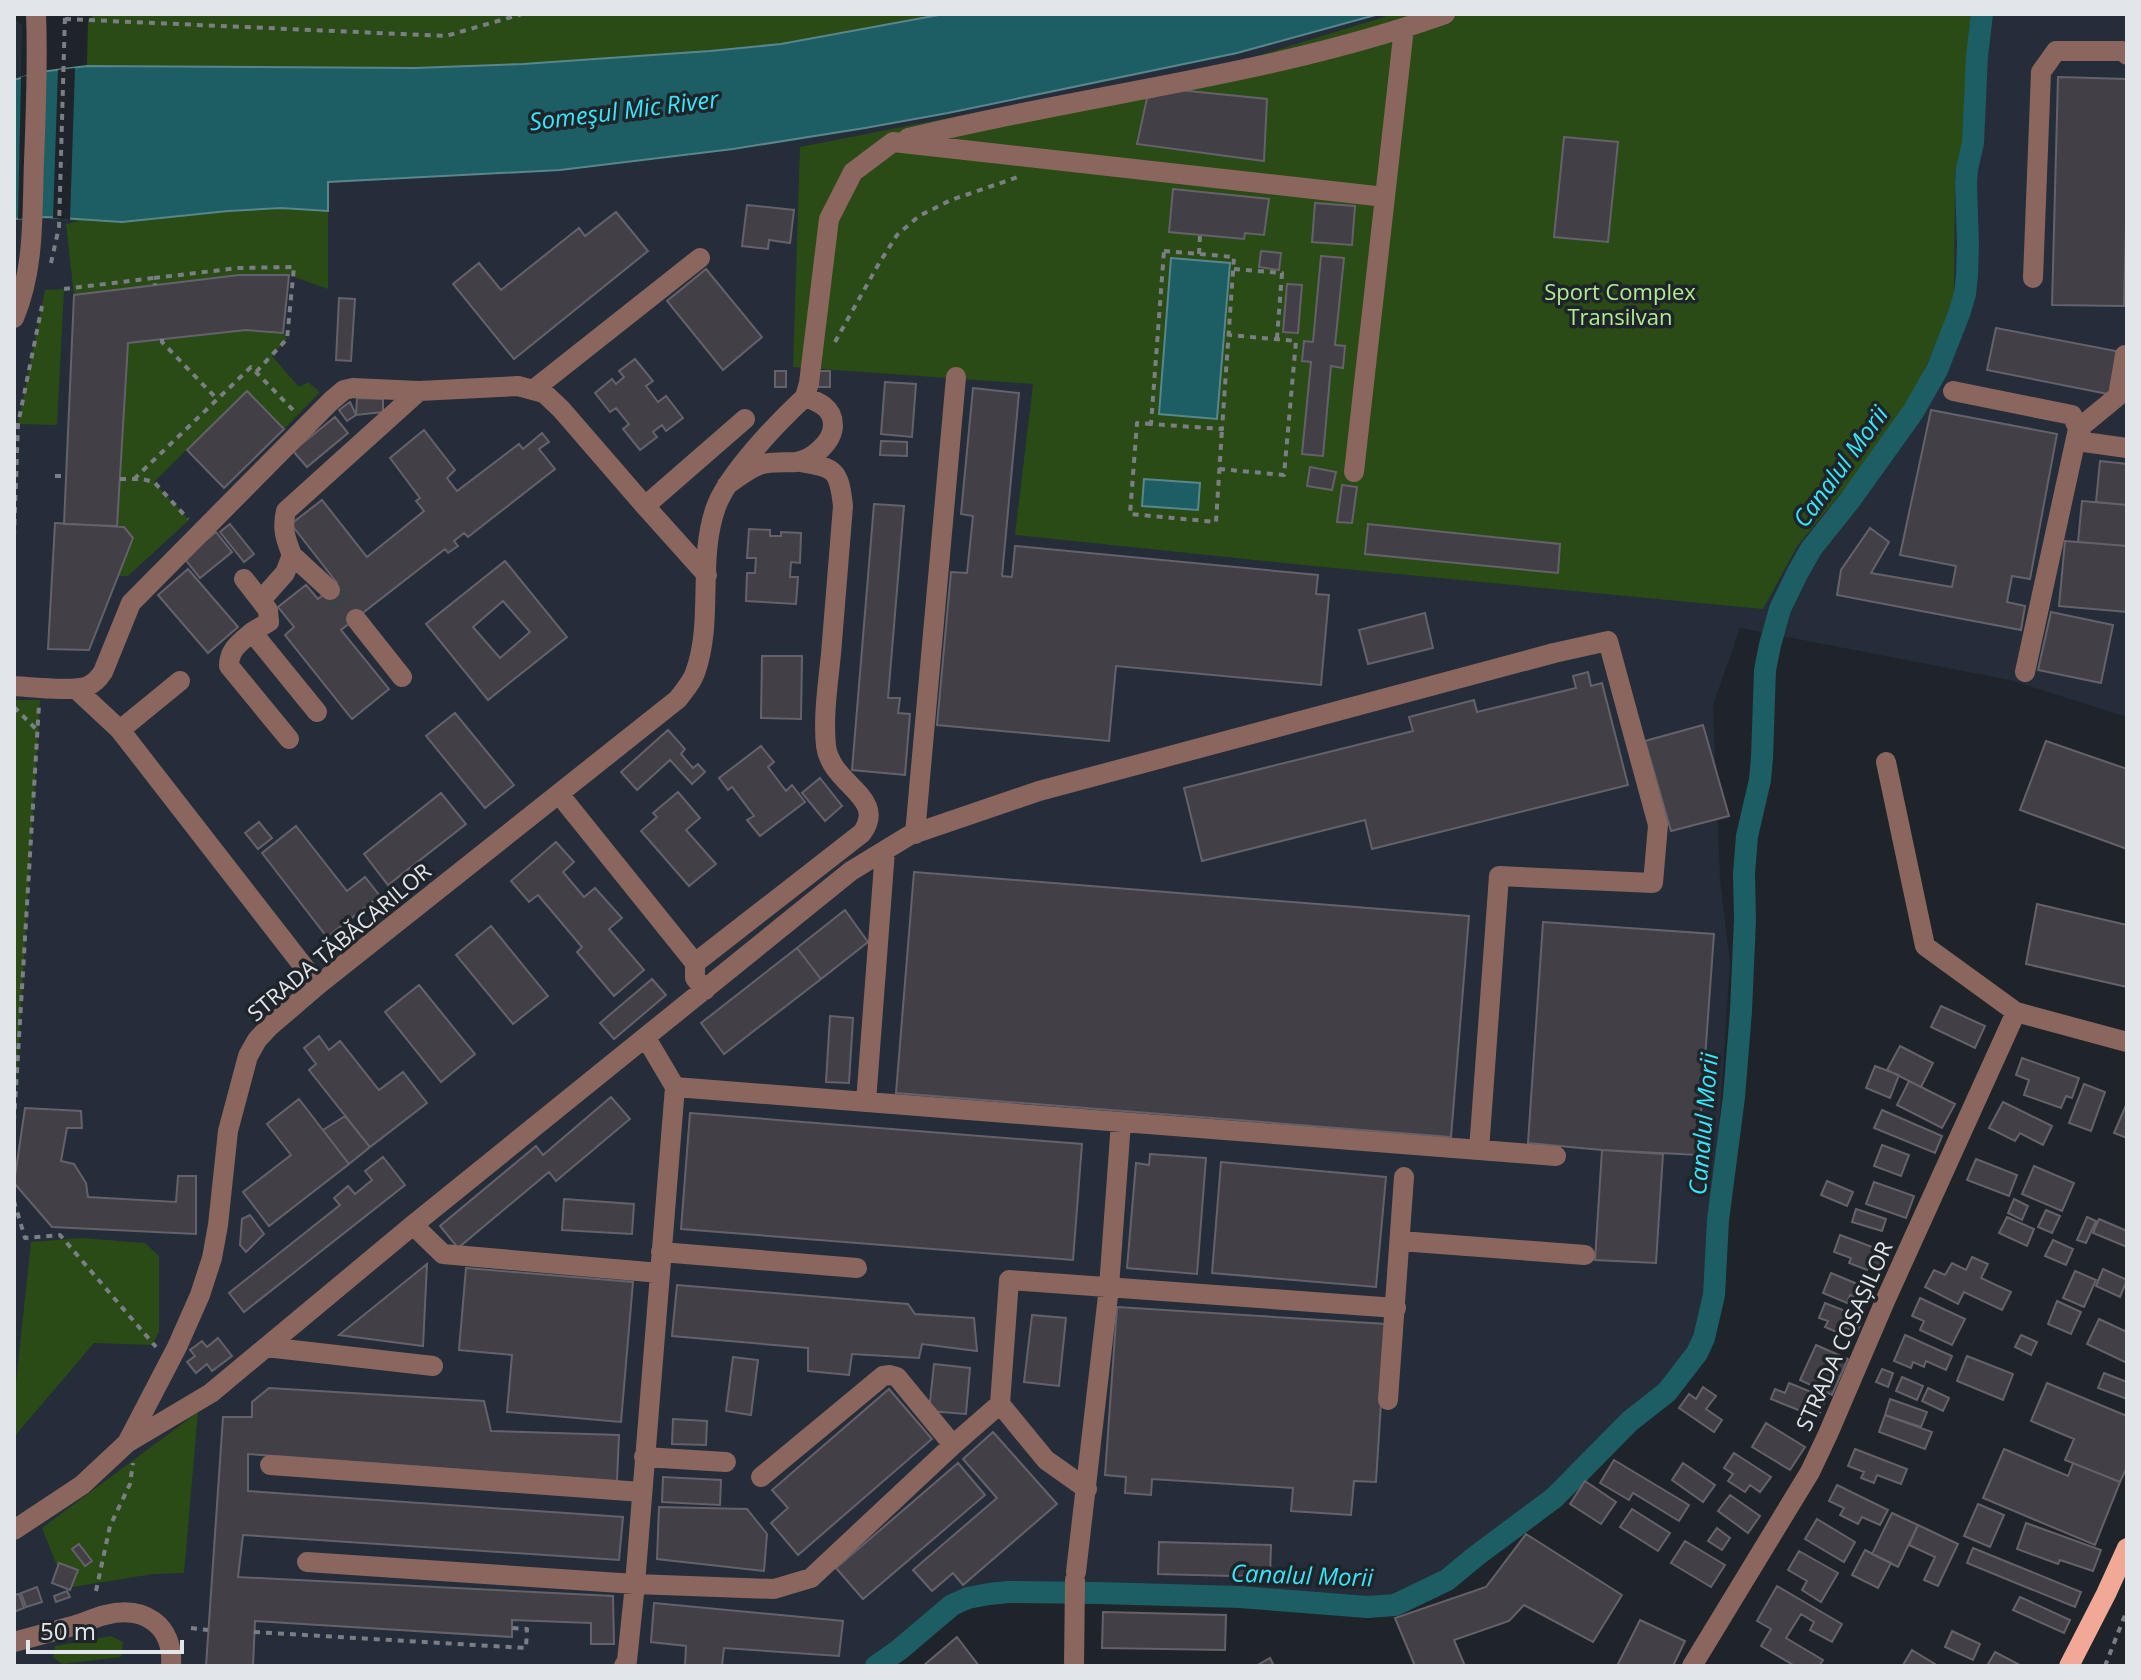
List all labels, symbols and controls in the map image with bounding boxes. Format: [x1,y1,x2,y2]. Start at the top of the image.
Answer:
water label: Someşul Mic River [527,81,722,137]
park label: Sport Complex Transilvan [1544,276,1696,331]
water label: Canalul Morii [1785,398,1896,533]
street label: STRADA TĂBĂCARILOR [240,855,437,1027]
water label: Canalul Morii [1680,1051,1725,1196]
street label: STRADA COSAȘILOR [1788,1236,1899,1435]
water label: Canalul Morii [1230,1556,1375,1594]
scale bar [28,1604,182,1654]
text: 50 m [40,1614,96,1647]

